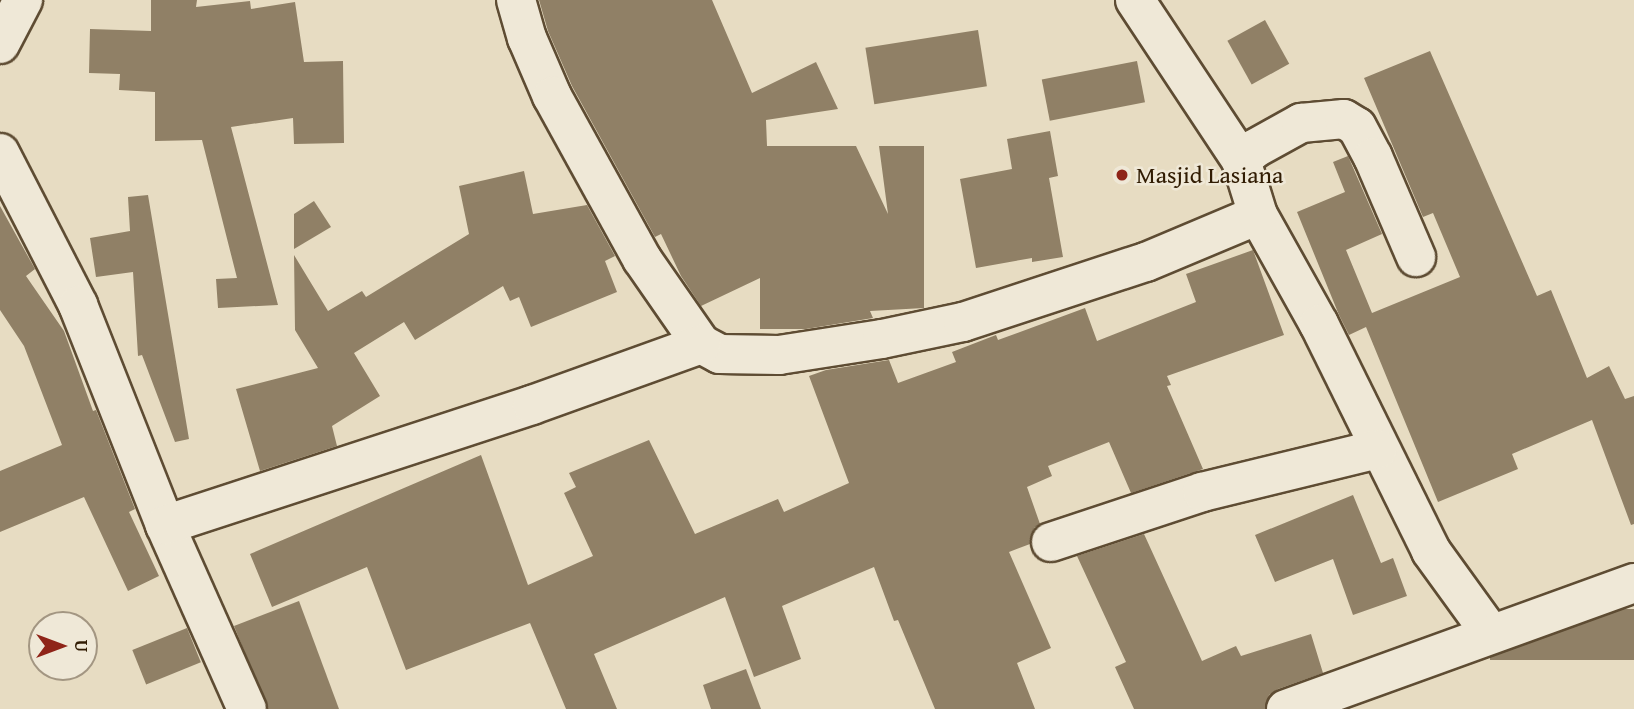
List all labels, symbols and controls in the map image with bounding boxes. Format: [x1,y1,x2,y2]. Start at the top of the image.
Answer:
place label: Masjid Lasiana [1136,161,1283,189]
marker: Masjid Lasiana [1114,167,1130,183]
north arrow [28,611,98,681]
text: U [68,640,96,652]

